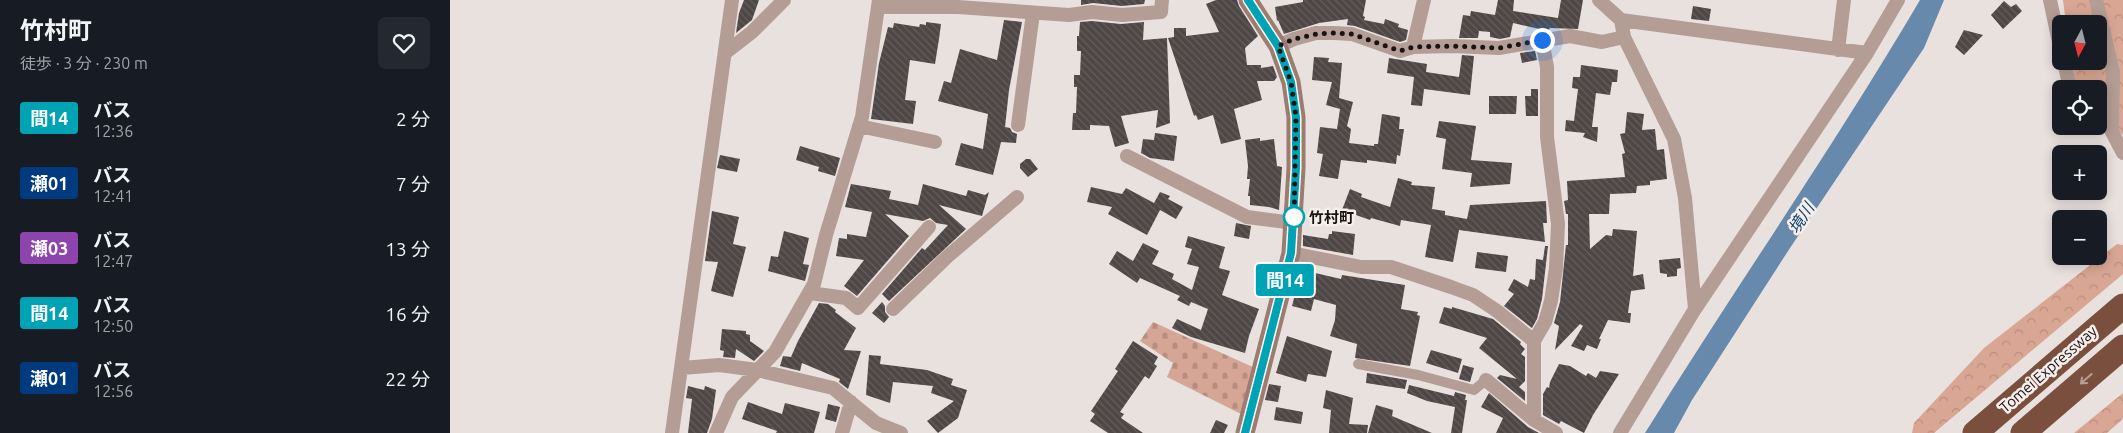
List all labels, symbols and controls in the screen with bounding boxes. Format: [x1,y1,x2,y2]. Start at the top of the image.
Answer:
north arrow [2052,15,2108,70]
map controls [2052,15,2107,265]
text: 竹村町 [20,17,92,44]
button: heart [378,17,430,69]
your location [1530,28,1555,53]
text: 徒歩 · 3 分 · 230 m [20,54,148,72]
button: locate [2052,80,2107,135]
text: バス [93,99,131,121]
text: 間14 [30,108,68,128]
text: 2 分 [396,108,430,130]
text: 12:36 [93,122,133,140]
button: + [2052,145,2107,200]
text: バス [93,164,131,186]
text: 瀬01 [30,173,68,193]
text: 7 分 [396,173,430,195]
text: 12:41 [93,187,133,205]
water label: 境川 [1785,198,1818,236]
marker: 竹村町 [1283,206,1305,228]
place label: 竹村町 [1309,209,1354,226]
button: − [2052,210,2107,265]
text: バス [93,229,131,251]
text: 瀬03 [30,238,68,258]
text: 13 分 [385,238,430,260]
text: 12:47 [93,252,133,270]
line badge: 間14 [1256,264,1314,296]
text: 間14 [1266,270,1304,290]
text: バス [93,294,131,316]
text: 間14 [30,303,68,323]
text: 16 分 [385,303,430,325]
text: 12:50 [93,317,133,335]
street label: Tomei Expressway [1996,322,2100,416]
text: バス [93,359,131,381]
text: 瀬01 [30,368,68,388]
text: 22 分 [385,368,430,390]
one-way arrow [2080,373,2093,384]
text: 12:56 [93,382,133,400]

